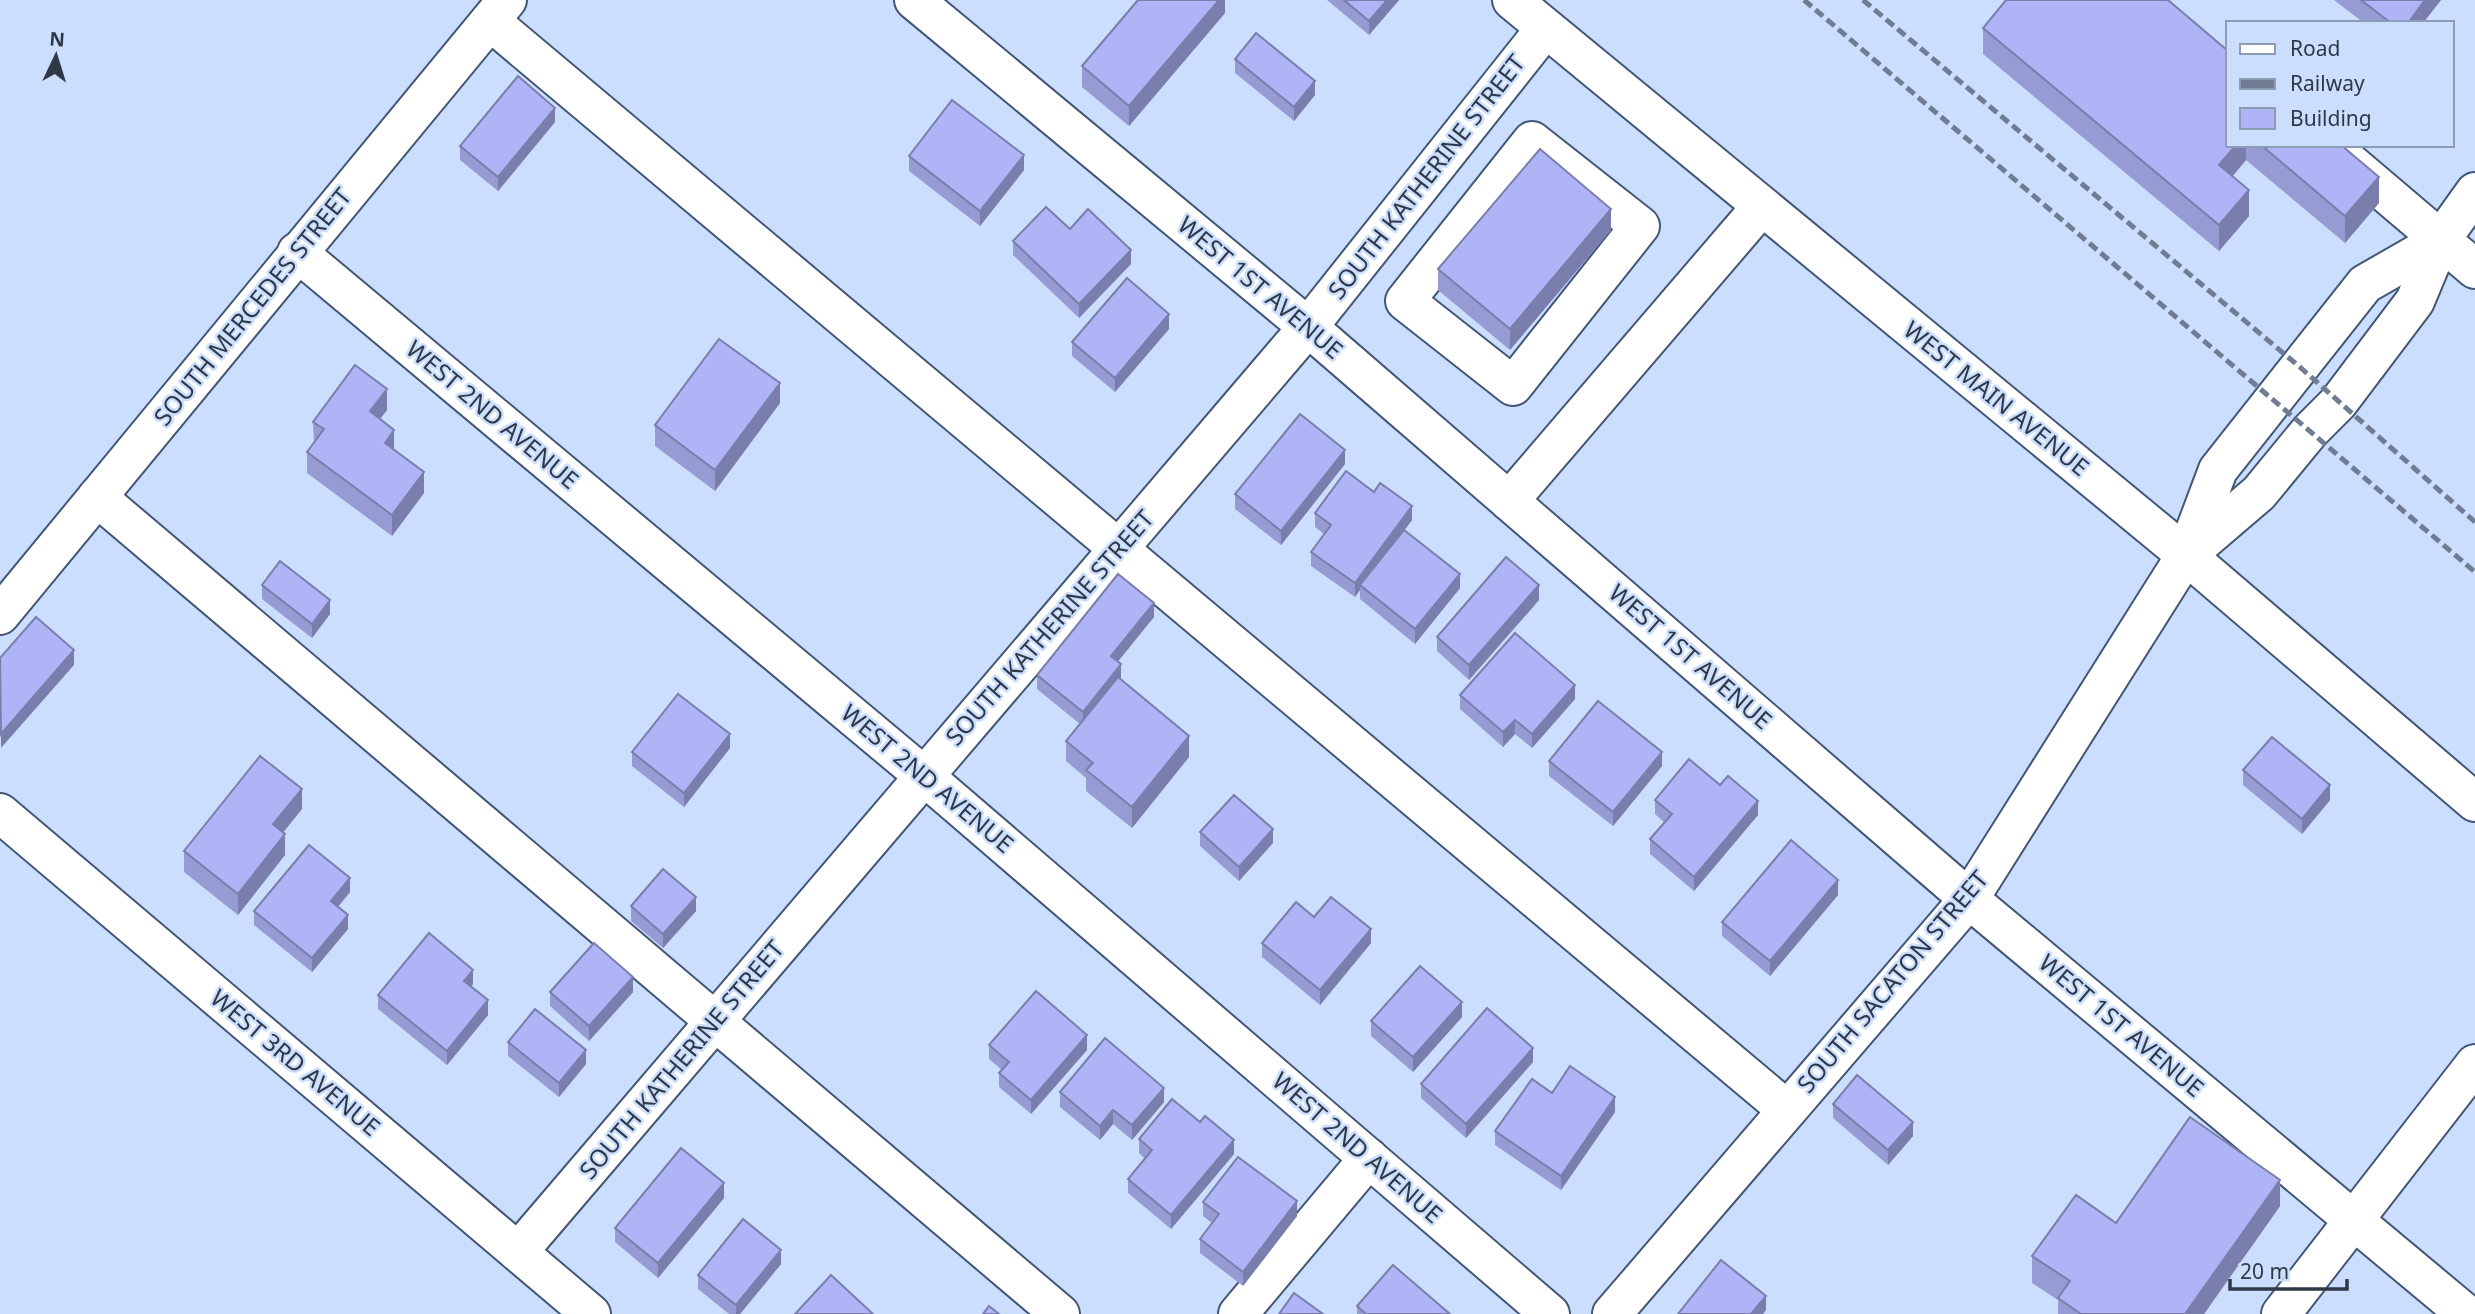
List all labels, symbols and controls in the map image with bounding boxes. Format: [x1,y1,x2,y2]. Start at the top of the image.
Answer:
north arrow [21,21,91,91]
legend [2226,21,2454,147]
text: N [49,26,66,53]
text: Road [2290,34,2340,62]
street label: SOUTH KATHERINE STREET [1320,46,1532,305]
text: Railway [2290,69,2365,97]
text: Building [2290,104,2372,132]
street label: SOUTH MERCEDES STREET [146,180,359,432]
street label: WEST 1ST AVENUE [1171,208,1351,366]
street label: WEST MAIN AVENUE [1897,313,2096,483]
street label: WEST 2ND AVENUE [400,332,586,496]
street label: SOUTH KATHERINE STREET [937,502,1161,752]
street label: WEST 1ST AVENUE [1602,576,1780,736]
street label: WEST 2ND AVENUE [835,696,1021,860]
street label: SOUTH SACATON STREET [1789,862,1995,1099]
street label: SOUTH KATHERINE STREET [571,932,791,1185]
street label: WEST 1ST AVENUE [2032,946,2212,1104]
street label: WEST 3RD AVENUE [204,981,388,1143]
street label: WEST 2ND AVENUE [1266,1064,1450,1230]
scale bar [2230,1248,2347,1292]
text: 20 m [2240,1257,2289,1285]

